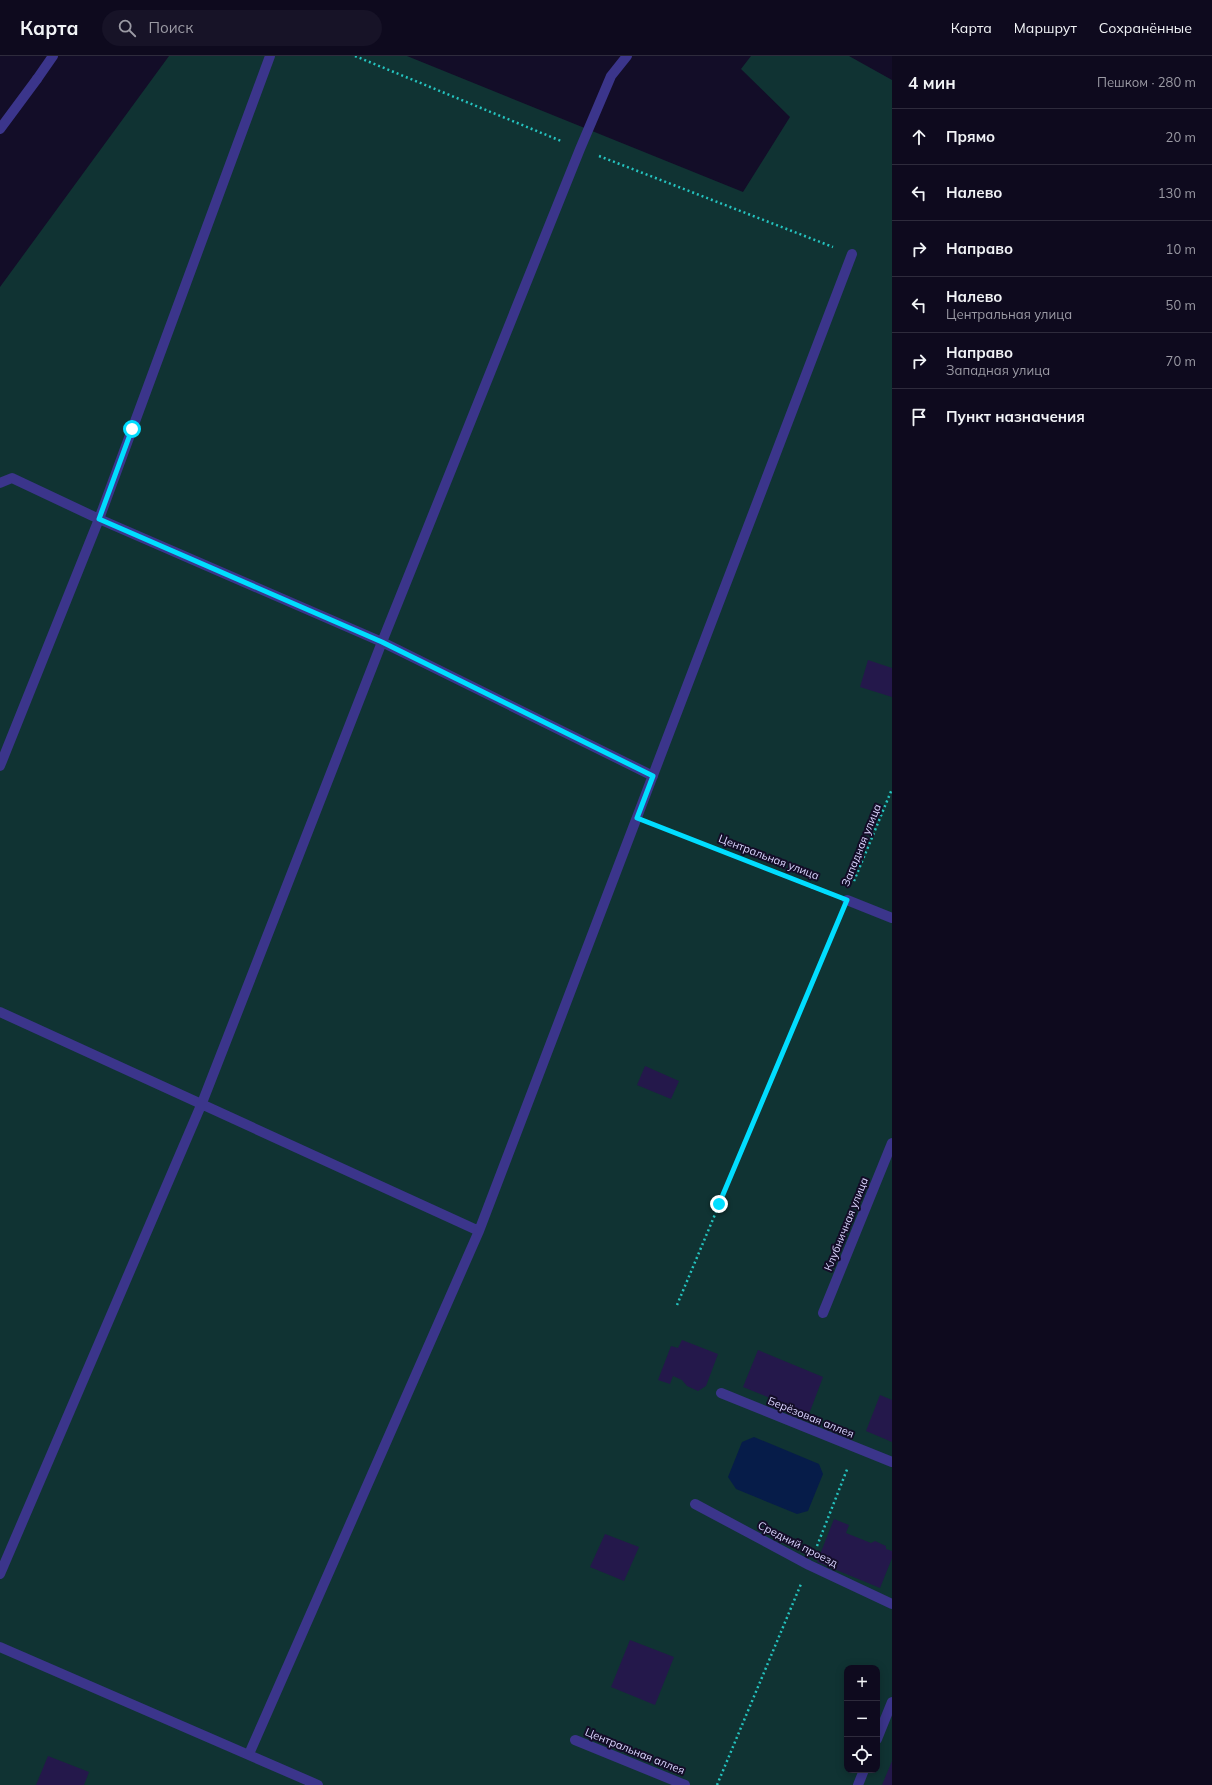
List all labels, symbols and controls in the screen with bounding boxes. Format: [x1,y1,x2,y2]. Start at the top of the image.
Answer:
search box [102,10,382,46]
text: Карта [20,16,78,40]
icon: search [116,17,138,39]
text: Поиск [148,18,193,37]
text: Карта [951,19,992,37]
text: Маршрут [1014,19,1077,37]
text: Сохранённые [1099,19,1192,37]
text: 4 мин [908,72,956,93]
text: Пешком · 280 m [1097,74,1196,90]
icon: ahead [908,126,930,148]
text: Прямо [946,127,995,146]
text: 20 m [1166,129,1196,145]
icon: left [908,182,930,204]
text: Налево [946,183,1002,202]
text: 130 m [1158,185,1196,201]
icon: right [908,238,930,260]
text: Направо [946,239,1013,258]
text: 10 m [1166,241,1196,257]
text: Налево [946,287,1002,306]
icon: left [908,294,930,316]
text: 50 m [1166,297,1196,313]
text: Центральная улица [946,306,1072,322]
text: Направо [946,343,1013,362]
icon: right [908,350,930,372]
text: 70 m [1166,353,1196,369]
text: Западная улица [946,362,1050,378]
icon: arrive [908,406,930,428]
text: Пункт назначения [946,407,1085,426]
route start [123,420,141,438]
street label: Западная улица [838,802,884,888]
street label: Центральная улица [717,831,821,883]
street label: Клубничная улица [821,1175,871,1273]
route end [710,1195,728,1213]
street label: Берёзовая аллея [766,1393,856,1441]
street label: Средний проезд [756,1518,841,1570]
map controls [844,1665,880,1773]
button: + [844,1665,880,1701]
button: − [844,1701,880,1737]
street label: Центральная аллея [583,1725,687,1777]
button: locate [844,1737,880,1773]

